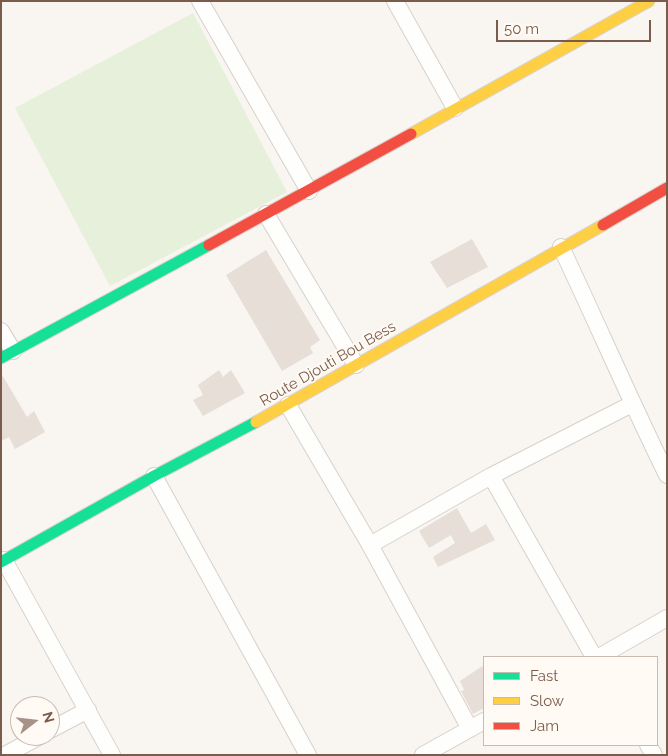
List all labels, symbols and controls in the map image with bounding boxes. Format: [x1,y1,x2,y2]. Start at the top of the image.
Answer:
scale bar [498,10,653,42]
text: 50 m [504,20,539,38]
street label: Route Djouti Bou Bess [257,318,399,410]
legend [483,656,658,746]
text: Fast [530,667,558,685]
text: Slow [530,692,564,710]
north arrow [10,696,60,746]
text: N [39,710,58,724]
text: Jam [530,717,559,735]

